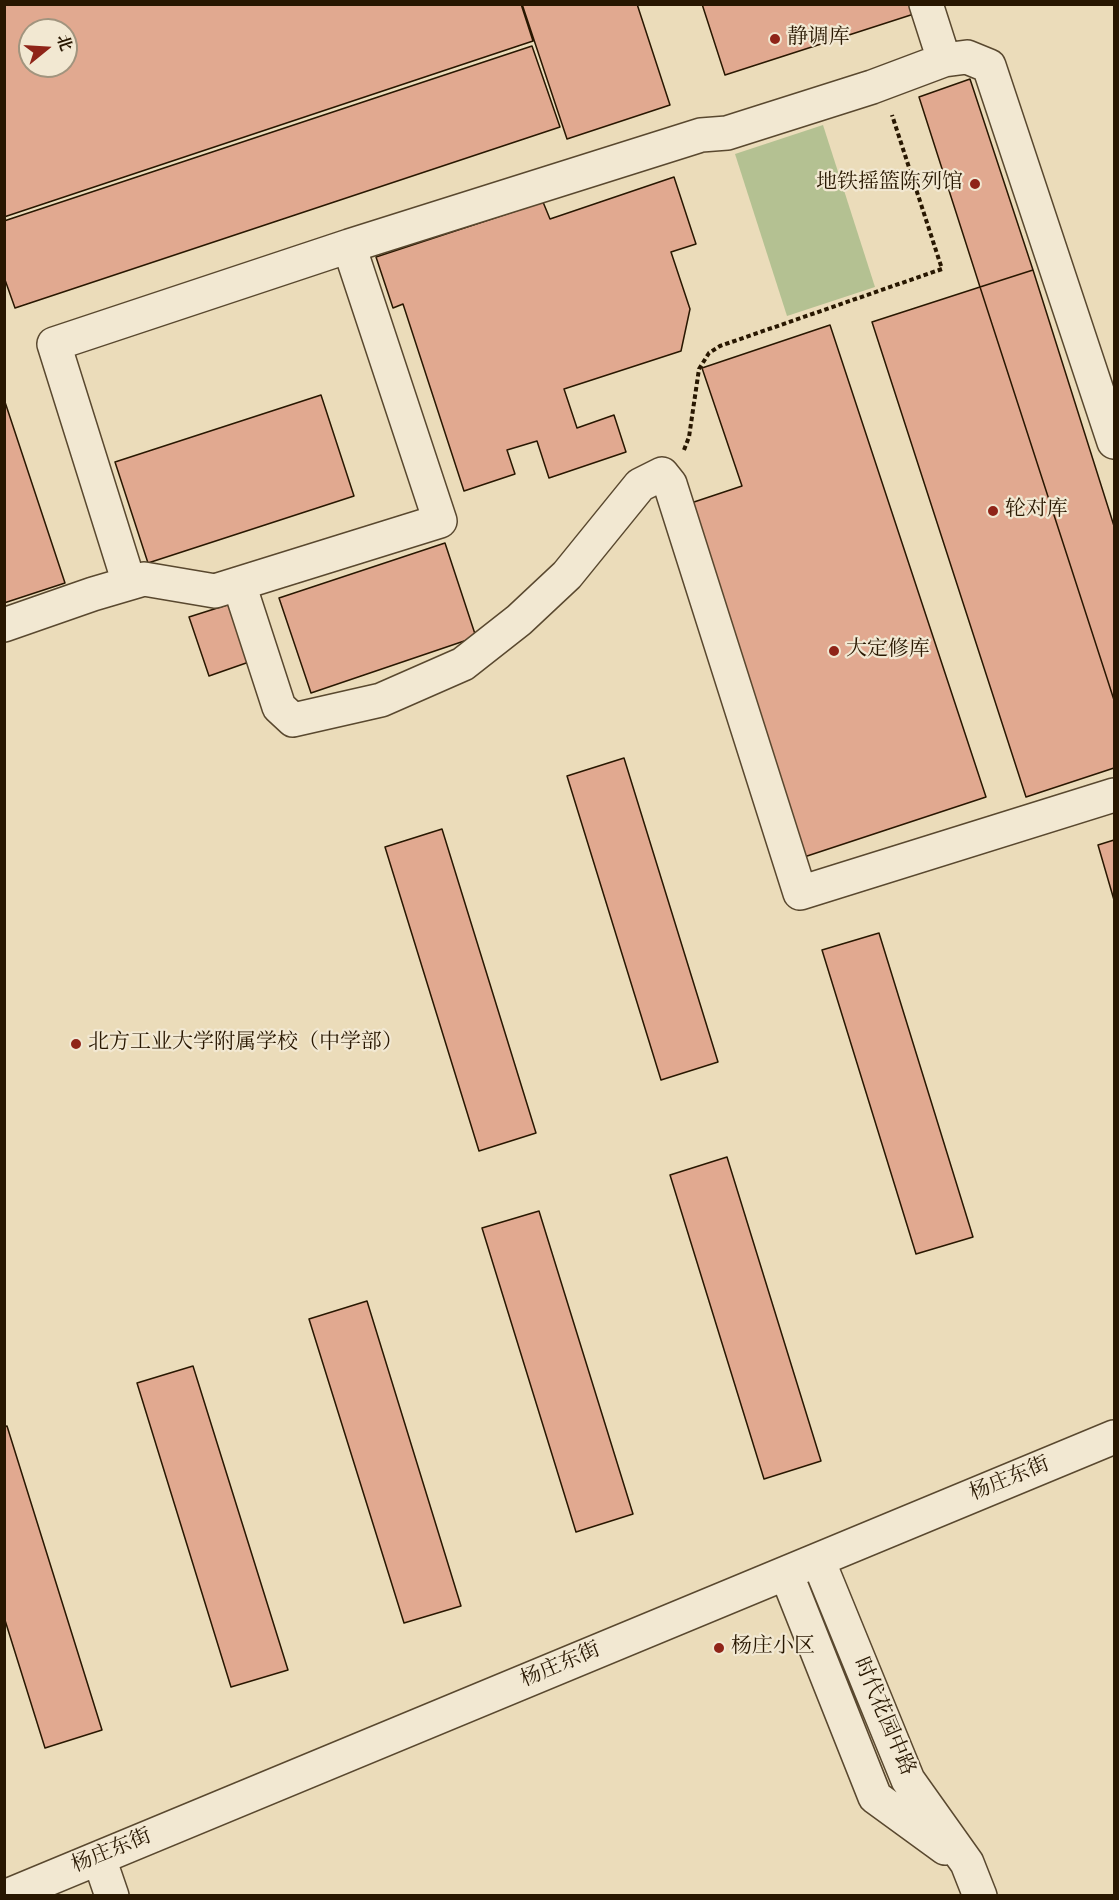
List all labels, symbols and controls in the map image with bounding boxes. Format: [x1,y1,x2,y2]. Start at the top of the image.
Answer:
north arrow [18,18,78,78]
place label: 静调库 [787,26,850,52]
text: 北 [51,32,75,54]
marker: 静调库 [768,32,782,46]
place label: 地铁摇篮陈列馆 [816,171,963,197]
marker: 地铁摇篮陈列馆 [968,177,982,191]
place label: 轮对库 [1005,498,1068,524]
marker: 轮对库 [986,504,1000,518]
place label: 大定修库 [846,638,930,664]
marker: 大定修库 [827,644,841,658]
place label: 北方工业大学附属学校（中学部） [88,1031,403,1057]
marker: 北方工业大学附属学校（中学部） [69,1037,83,1051]
street label: 杨庄东街 [966,1453,1054,1507]
place label: 杨庄小区 [731,1635,815,1661]
street label: 杨庄东街 [517,1638,605,1694]
marker: 杨庄小区 [712,1641,726,1655]
street label: 时代花园中路 [847,1654,919,1780]
street label: 杨庄东街 [68,1825,156,1879]

